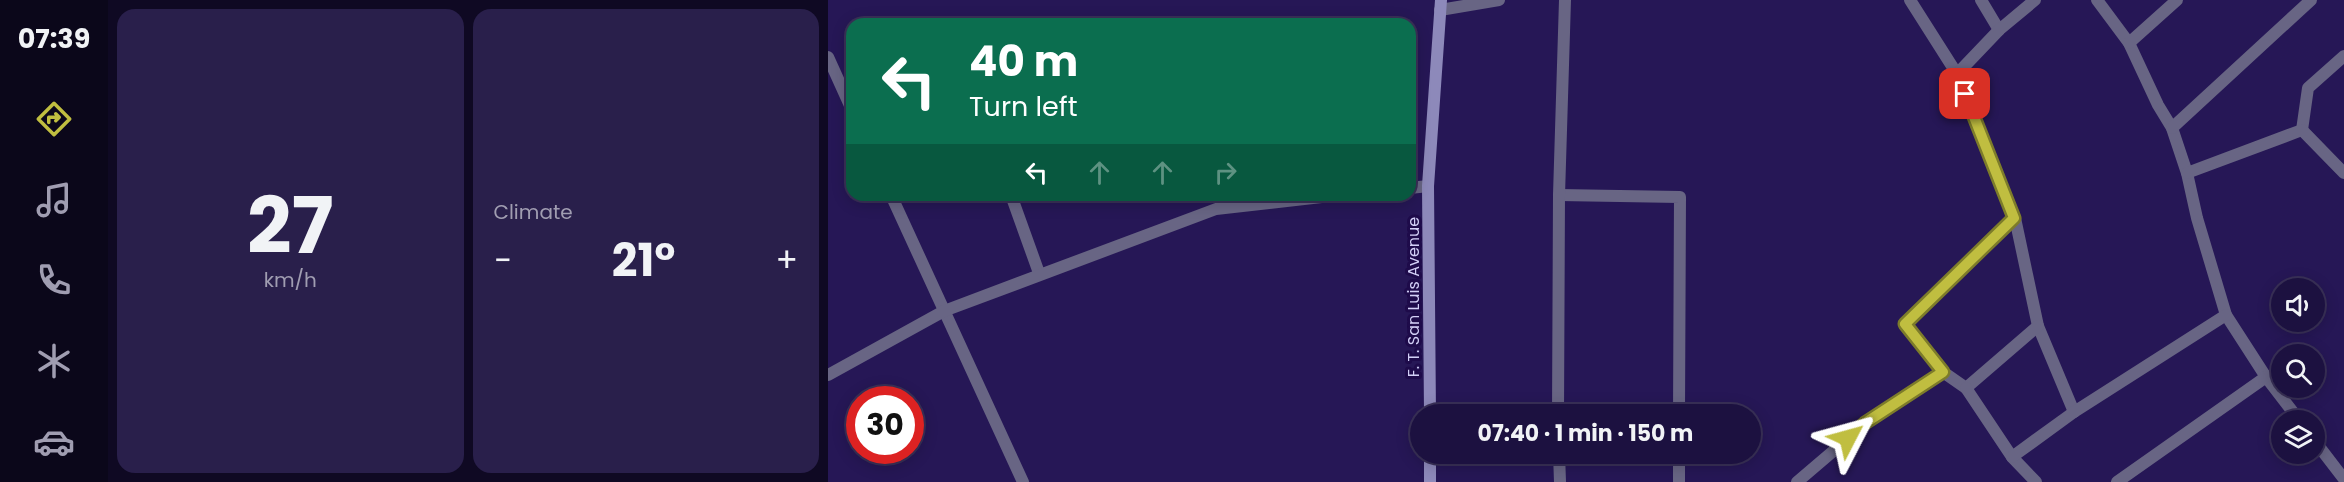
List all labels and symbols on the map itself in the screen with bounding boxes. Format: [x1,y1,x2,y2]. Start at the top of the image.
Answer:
pin [1939,68,1990,119]
street label: F. T. San Luis Avenue [1402,217,1425,377]
speed limit sign: 30 [846,386,924,464]
position arrow [1816,406,1880,470]

